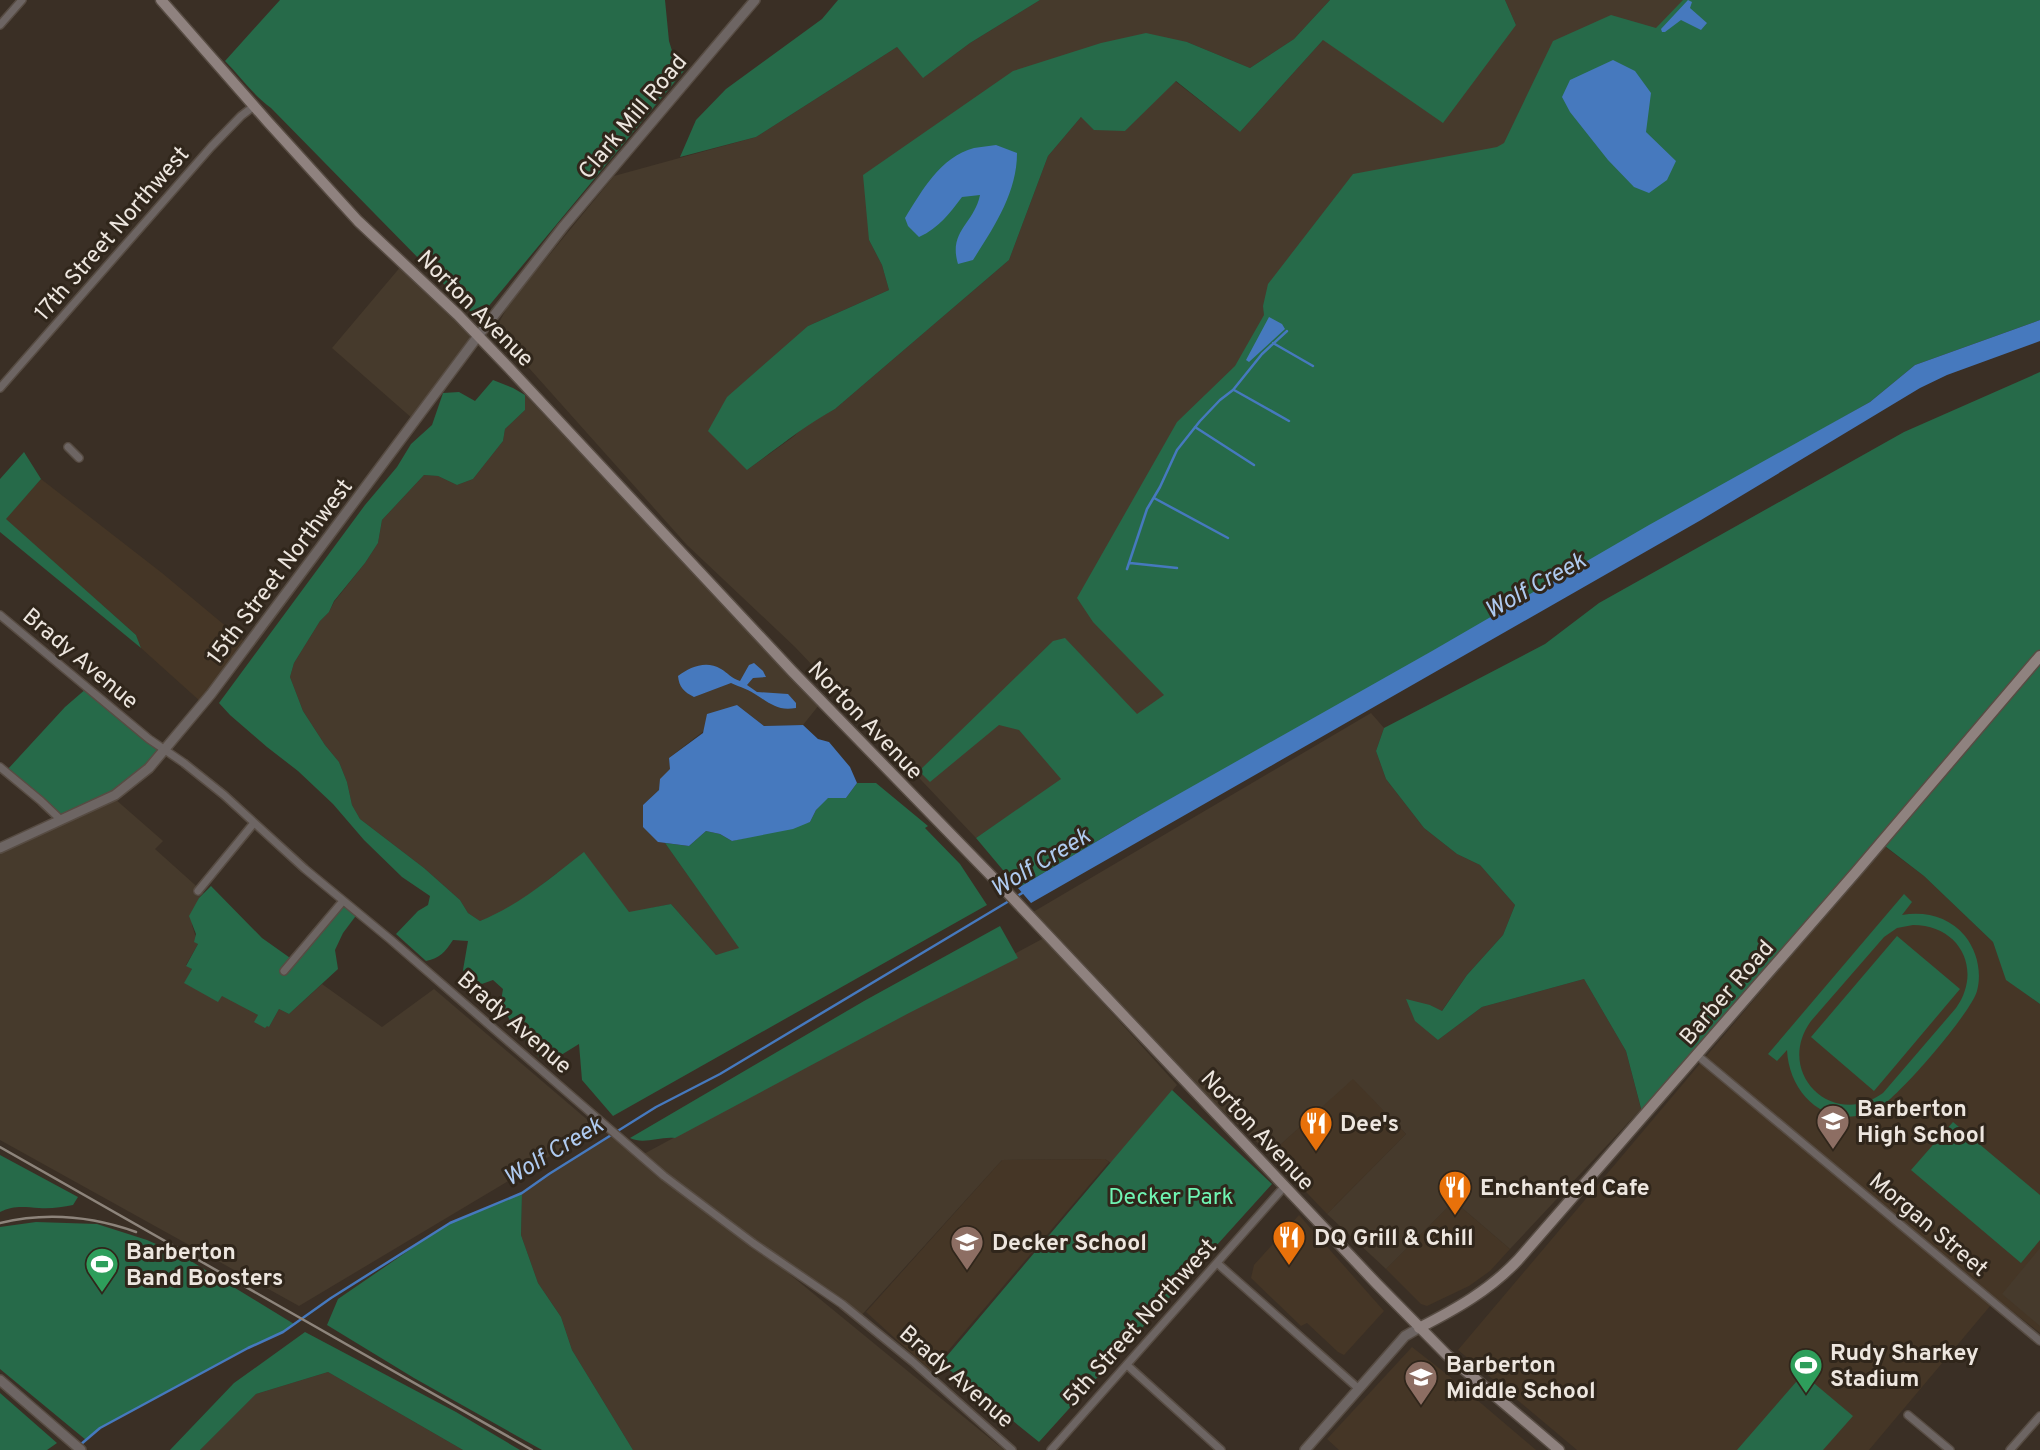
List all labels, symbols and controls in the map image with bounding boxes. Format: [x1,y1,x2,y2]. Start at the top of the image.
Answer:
street label: Clark Mill Road [573,49,695,186]
street label: 17th Street Northwest [29,141,197,328]
street label: Norton Avenue [410,245,539,374]
street label: 15th Street Northwest [202,474,360,671]
water label: Wolf Creek [1480,546,1593,627]
street label: Brady Avenue [15,603,143,717]
street label: Norton Avenue [800,656,928,787]
water label: Wolf Creek [986,822,1097,905]
street label: Barber Road [1674,935,1781,1052]
street label: Brady Avenue [450,966,577,1082]
street label: Norton Avenue [1193,1066,1319,1198]
place label: Barberton High School [1857,1096,1986,1151]
school or university icon: Barberton High School [1814,1102,1852,1151]
restaurant icon: Dee's [1297,1104,1335,1153]
water label: Wolf Creek [499,1111,610,1194]
place label: Dee's [1340,1111,1399,1140]
restaurant icon: Enchanted Cafe [1436,1168,1474,1217]
street label: Morgan Street [1862,1168,1993,1284]
place label: Enchanted Cafe [1480,1175,1650,1204]
park label: Decker Park [1108,1184,1234,1213]
restaurant icon: DQ Grill & Chill [1270,1218,1308,1267]
school or university icon: Decker School [948,1223,986,1272]
place label: DQ Grill & Chill [1314,1225,1474,1254]
place label: Decker School [992,1230,1147,1259]
street label: 5th Street Northwest [1058,1234,1224,1414]
place label: Barberton Band Boosters [126,1239,283,1294]
sports icon: Barberton Band Boosters [83,1245,121,1294]
street label: Brady Avenue [892,1320,1019,1436]
place label: Rudy Sharkey Stadium [1830,1340,1979,1395]
sports icon: Rudy Sharkey Stadium [1787,1346,1825,1395]
place label: Barberton Middle School [1446,1352,1596,1407]
school or university icon: Barberton Middle School [1402,1358,1440,1407]

